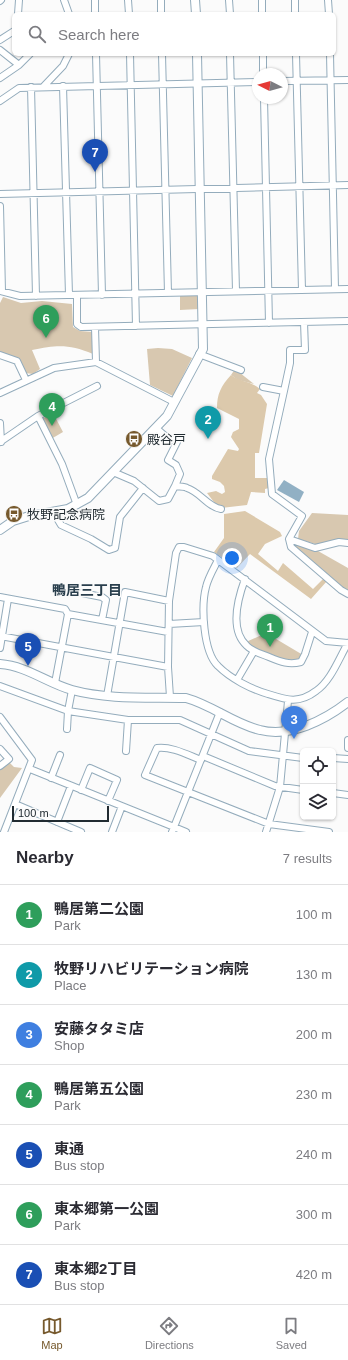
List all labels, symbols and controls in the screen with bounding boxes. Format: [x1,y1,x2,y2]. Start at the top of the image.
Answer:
search box [12,12,336,56]
icon: search [26,23,48,45]
text: Search here [58,26,140,43]
north arrow [252,68,288,104]
pin: 7 [82,139,108,172]
pin: 6 [33,305,59,338]
pin: 4 [39,393,65,426]
pin: 2 [195,406,221,439]
bus stop icon: 殿谷戸 [124,429,144,449]
place label: 殿谷戸 [147,432,186,447]
bus stop icon: 牧野記念病院 [4,504,24,524]
place label: 牧野記念病院 [27,507,105,522]
your location [222,548,242,568]
district label: 鴨居三丁目 [52,582,122,598]
pin: 1 [257,614,283,647]
pin: 5 [15,633,41,666]
pin: 3 [281,706,307,739]
map controls [300,748,336,820]
button: locate [300,748,336,784]
button: layers [300,784,336,820]
scale bar [12,804,109,823]
text: 100 m [18,807,49,819]
text: Nearby [16,848,74,867]
text: 7 results [283,851,332,866]
text: 鴨居第二公園 [54,900,144,917]
text: 1 [25,907,33,922]
text: 100 m [296,907,332,922]
text: Park [54,918,81,933]
text: 牧野リハビリテーション病院 [54,960,249,977]
text: 2 [25,967,33,982]
text: 130 m [296,967,332,982]
text: Place [54,978,87,993]
text: 安藤タタミ店 [54,1020,144,1037]
text: 3 [25,1027,33,1042]
text: 200 m [296,1027,332,1042]
text: Shop [54,1038,84,1053]
text: 鴨居第五公園 [54,1080,144,1097]
text: 4 [25,1087,33,1102]
text: 230 m [296,1087,332,1102]
text: Park [54,1098,81,1113]
text: 東通 [54,1140,84,1157]
text: 5 [25,1147,33,1162]
text: 240 m [296,1147,332,1162]
text: Bus stop [54,1158,105,1173]
text: 東本郷第一公園 [54,1200,159,1217]
text: 6 [25,1207,33,1222]
text: 300 m [296,1207,332,1222]
text: Park [54,1218,81,1233]
text: 東本郷2丁目 [54,1260,137,1277]
text: 7 [25,1267,33,1282]
text: 420 m [296,1267,332,1282]
text: Bus stop [54,1278,105,1293]
tab: Map [41,1315,63,1351]
tab: Directions [145,1315,194,1351]
tab: Saved [276,1315,307,1351]

